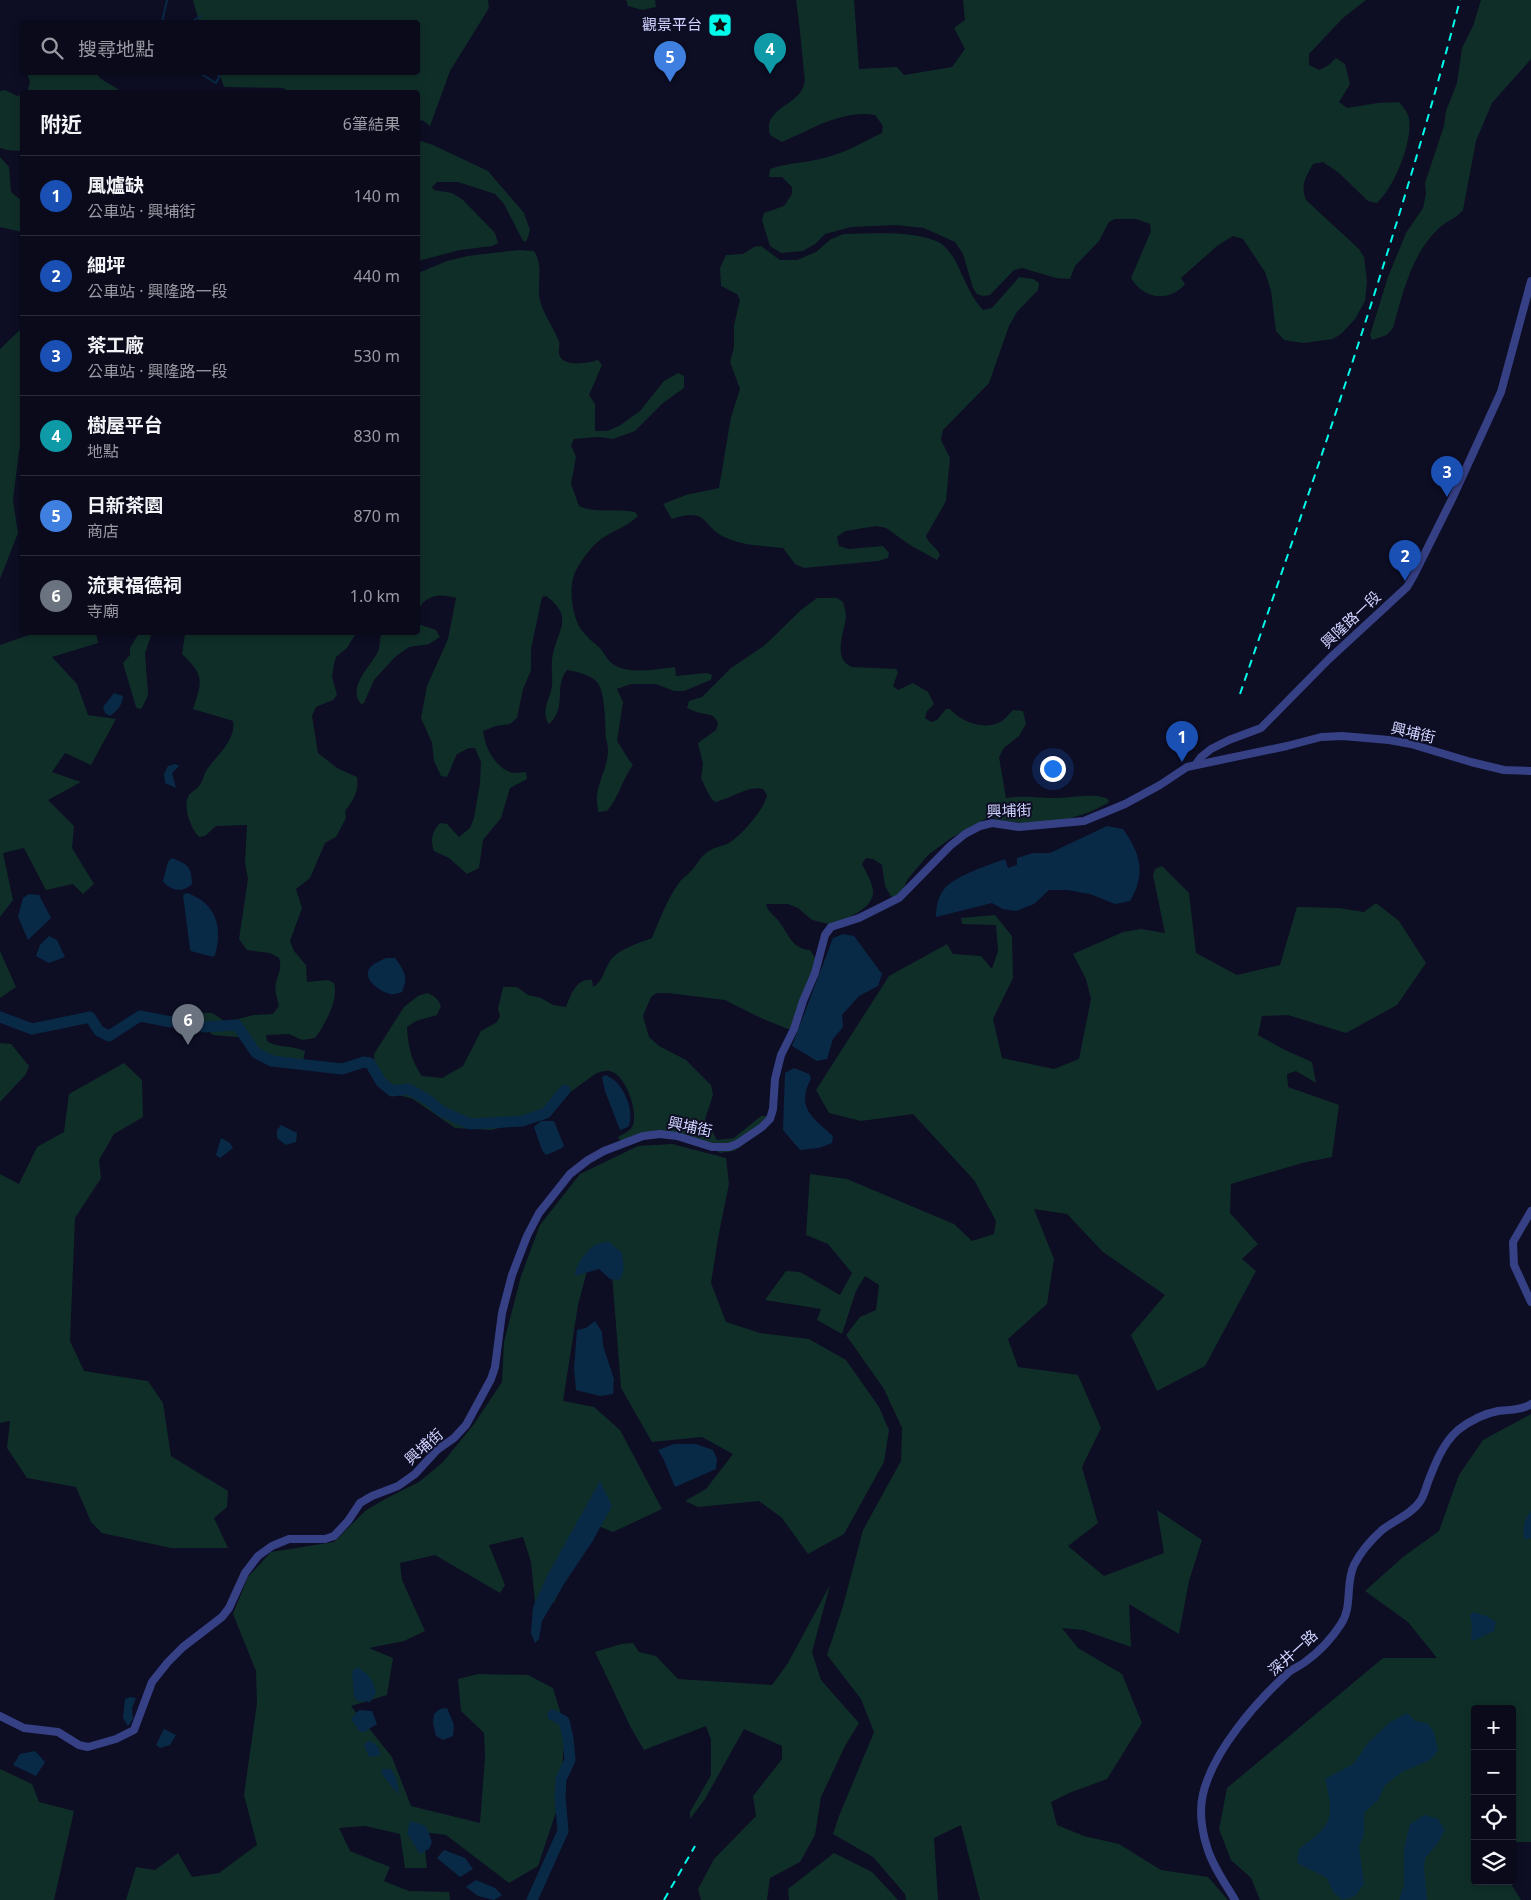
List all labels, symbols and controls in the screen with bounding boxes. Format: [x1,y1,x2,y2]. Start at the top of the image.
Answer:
place icon: 觀景平台 [707,12,733,38]
place label: 觀景平台 [642,14,702,34]
search box [20,20,420,75]
pin: 4 [754,33,786,74]
icon: search [38,34,66,62]
text: 搜尋地點 [78,36,154,62]
pin: 5 [654,41,686,82]
text: 附近 [40,110,82,138]
text: 6筆結果 [343,113,400,135]
text: 風爐缺 [87,172,144,198]
text: 1 [51,185,61,207]
text: 140 m [353,185,400,207]
text: 公車站 · 興埔街 [87,200,196,222]
text: 細坪 [87,252,125,278]
text: 2 [51,265,61,287]
text: 440 m [353,265,400,287]
text: 公車站 · 興隆路一段 [87,280,228,302]
text: 茶工廠 [87,332,144,358]
text: 3 [51,345,61,367]
text: 530 m [353,345,400,367]
text: 公車站 · 興隆路一段 [87,360,228,382]
text: 樹屋平台 [87,412,163,438]
text: 4 [51,425,61,447]
text: 830 m [353,425,400,447]
text: 地點 [87,440,119,462]
pin: 3 [1431,456,1463,497]
text: 日新茶園 [87,492,163,518]
text: 5 [51,505,61,527]
text: 870 m [353,505,400,527]
text: 商店 [87,520,119,542]
pin: 2 [1389,540,1421,581]
text: 流東福德祠 [87,572,182,598]
text: 6 [51,585,61,607]
text: 1.0 km [350,585,400,607]
street label: 興隆路一段 [1316,586,1385,652]
text: 寺廟 [87,600,119,622]
street label: 興埔街 [1389,717,1437,747]
pin: 1 [1166,721,1198,762]
your location [1040,756,1066,782]
street label: 興埔街 [986,799,1032,821]
pin: 6 [172,1004,204,1045]
street label: 興埔街 [666,1112,714,1140]
street label: 興埔街 [400,1424,447,1469]
street label: 深井一路 [1263,1625,1321,1680]
map controls [1471,1705,1516,1885]
button: + [1471,1705,1516,1750]
button: − [1471,1750,1516,1795]
button: locate [1471,1795,1516,1840]
button: layers [1471,1840,1516,1885]

